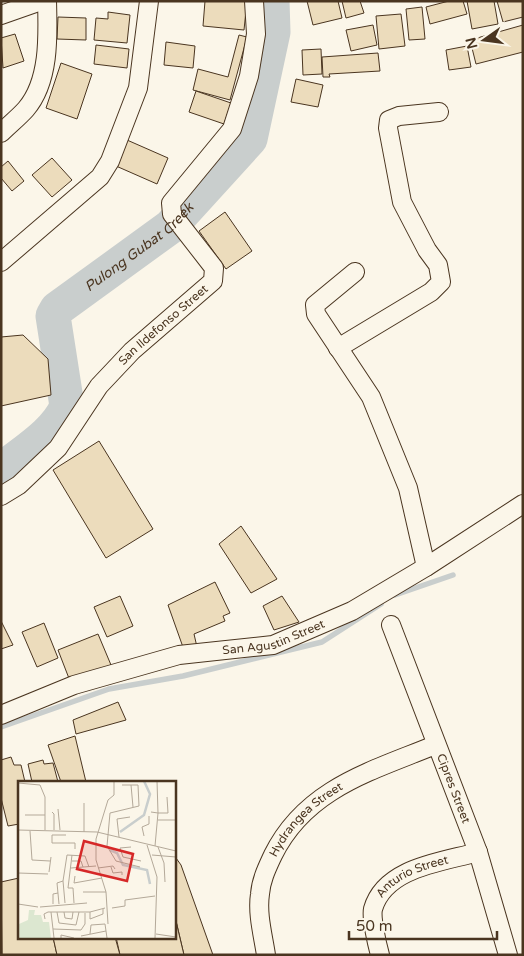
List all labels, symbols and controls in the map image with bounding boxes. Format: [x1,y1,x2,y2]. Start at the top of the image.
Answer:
north arrow [459,15,509,65]
text: N [462,36,481,51]
water label: Pulong Gubat Creek [81,198,198,295]
street label: San Ildefonso Street [116,281,211,368]
street label: San Agustin Street [222,616,327,657]
street label: Cipres Street [434,752,473,826]
street label: Hydrangea Street [266,779,345,859]
inset map [18,781,175,938]
street label: Anturio Street [373,852,450,900]
scale bar [349,908,496,940]
text: 50 m [356,917,393,935]

